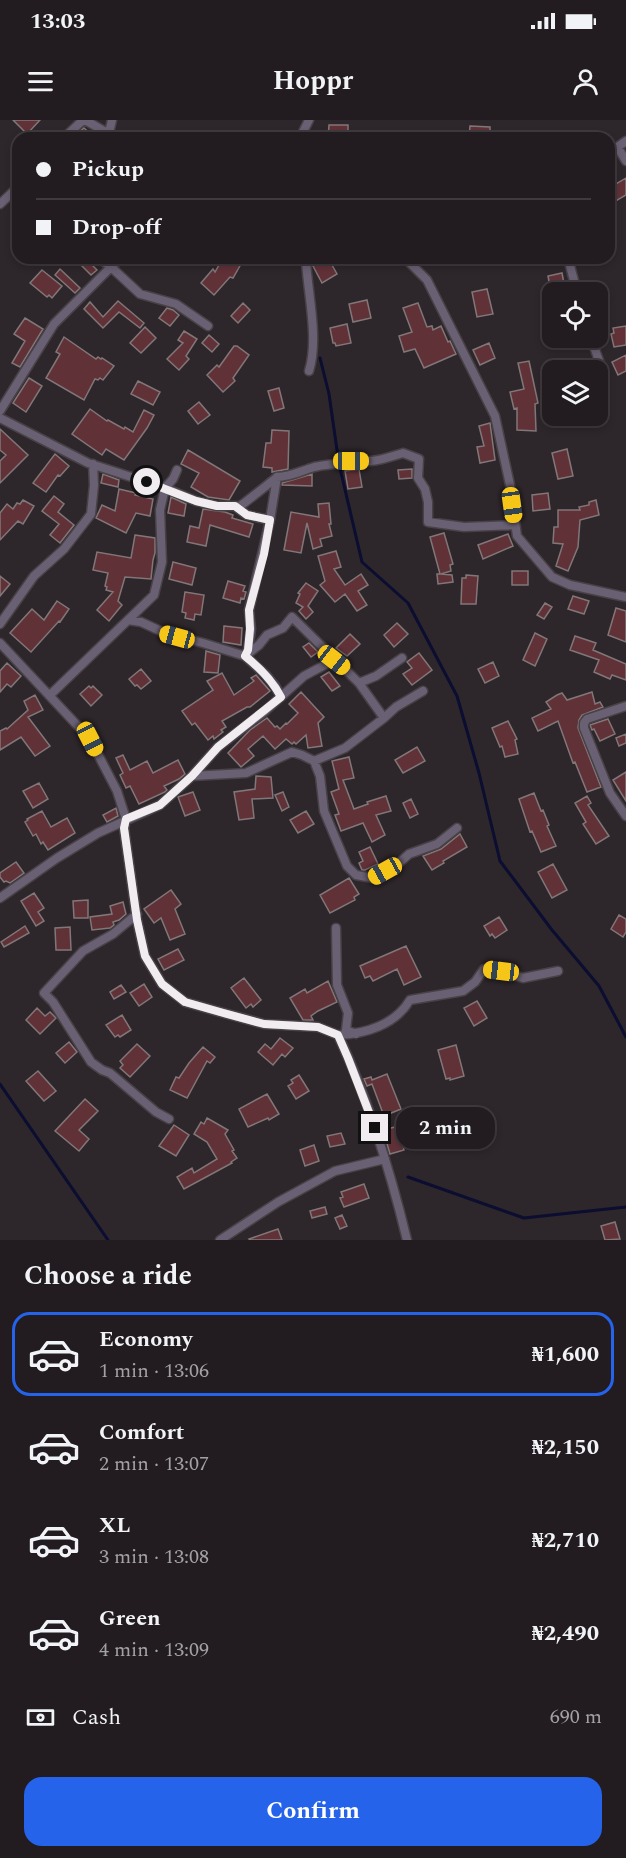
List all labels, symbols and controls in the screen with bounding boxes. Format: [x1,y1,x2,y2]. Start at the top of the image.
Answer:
text: 13:03 [30,5,85,38]
text: Hoppr [273,60,353,102]
icon: menu [24,65,57,98]
icon: person [569,65,602,98]
text: Pickup [72,153,144,186]
text: Drop-off [72,211,161,244]
map controls [542,282,608,426]
button: locate [542,282,608,348]
button: layers [542,360,608,426]
car [333,452,369,470]
route start [133,468,160,495]
car [501,486,523,524]
car [157,624,197,650]
car [314,642,354,678]
car [74,719,106,759]
car [365,854,405,888]
car [482,960,520,982]
callout: 2 min [396,1107,495,1149]
text: 2 min [419,1113,472,1143]
route end [361,1114,388,1141]
text: Choose a ride [24,1255,192,1297]
text: Economy [99,1323,192,1356]
icon: car [27,1327,81,1381]
text: ₦1,600 [531,1338,599,1371]
text: 1 min · 13:06 [99,1356,209,1386]
text: Comfort [99,1416,184,1449]
icon: car [27,1420,81,1474]
text: ₦2,150 [531,1431,599,1464]
text: 2 min · 13:07 [99,1449,209,1479]
text: XL [99,1509,130,1542]
icon: car [27,1513,81,1567]
text: ₦2,710 [531,1524,599,1557]
text: 3 min · 13:08 [99,1542,209,1572]
text: Green [99,1602,161,1635]
icon: car [27,1606,81,1660]
text: ₦2,490 [531,1617,599,1650]
text: 4 min · 13:09 [99,1635,209,1665]
icon: cash [24,1701,57,1734]
text: Cash [72,1701,121,1734]
text: 690 m [550,1702,602,1732]
button: Confirm [24,1777,602,1846]

